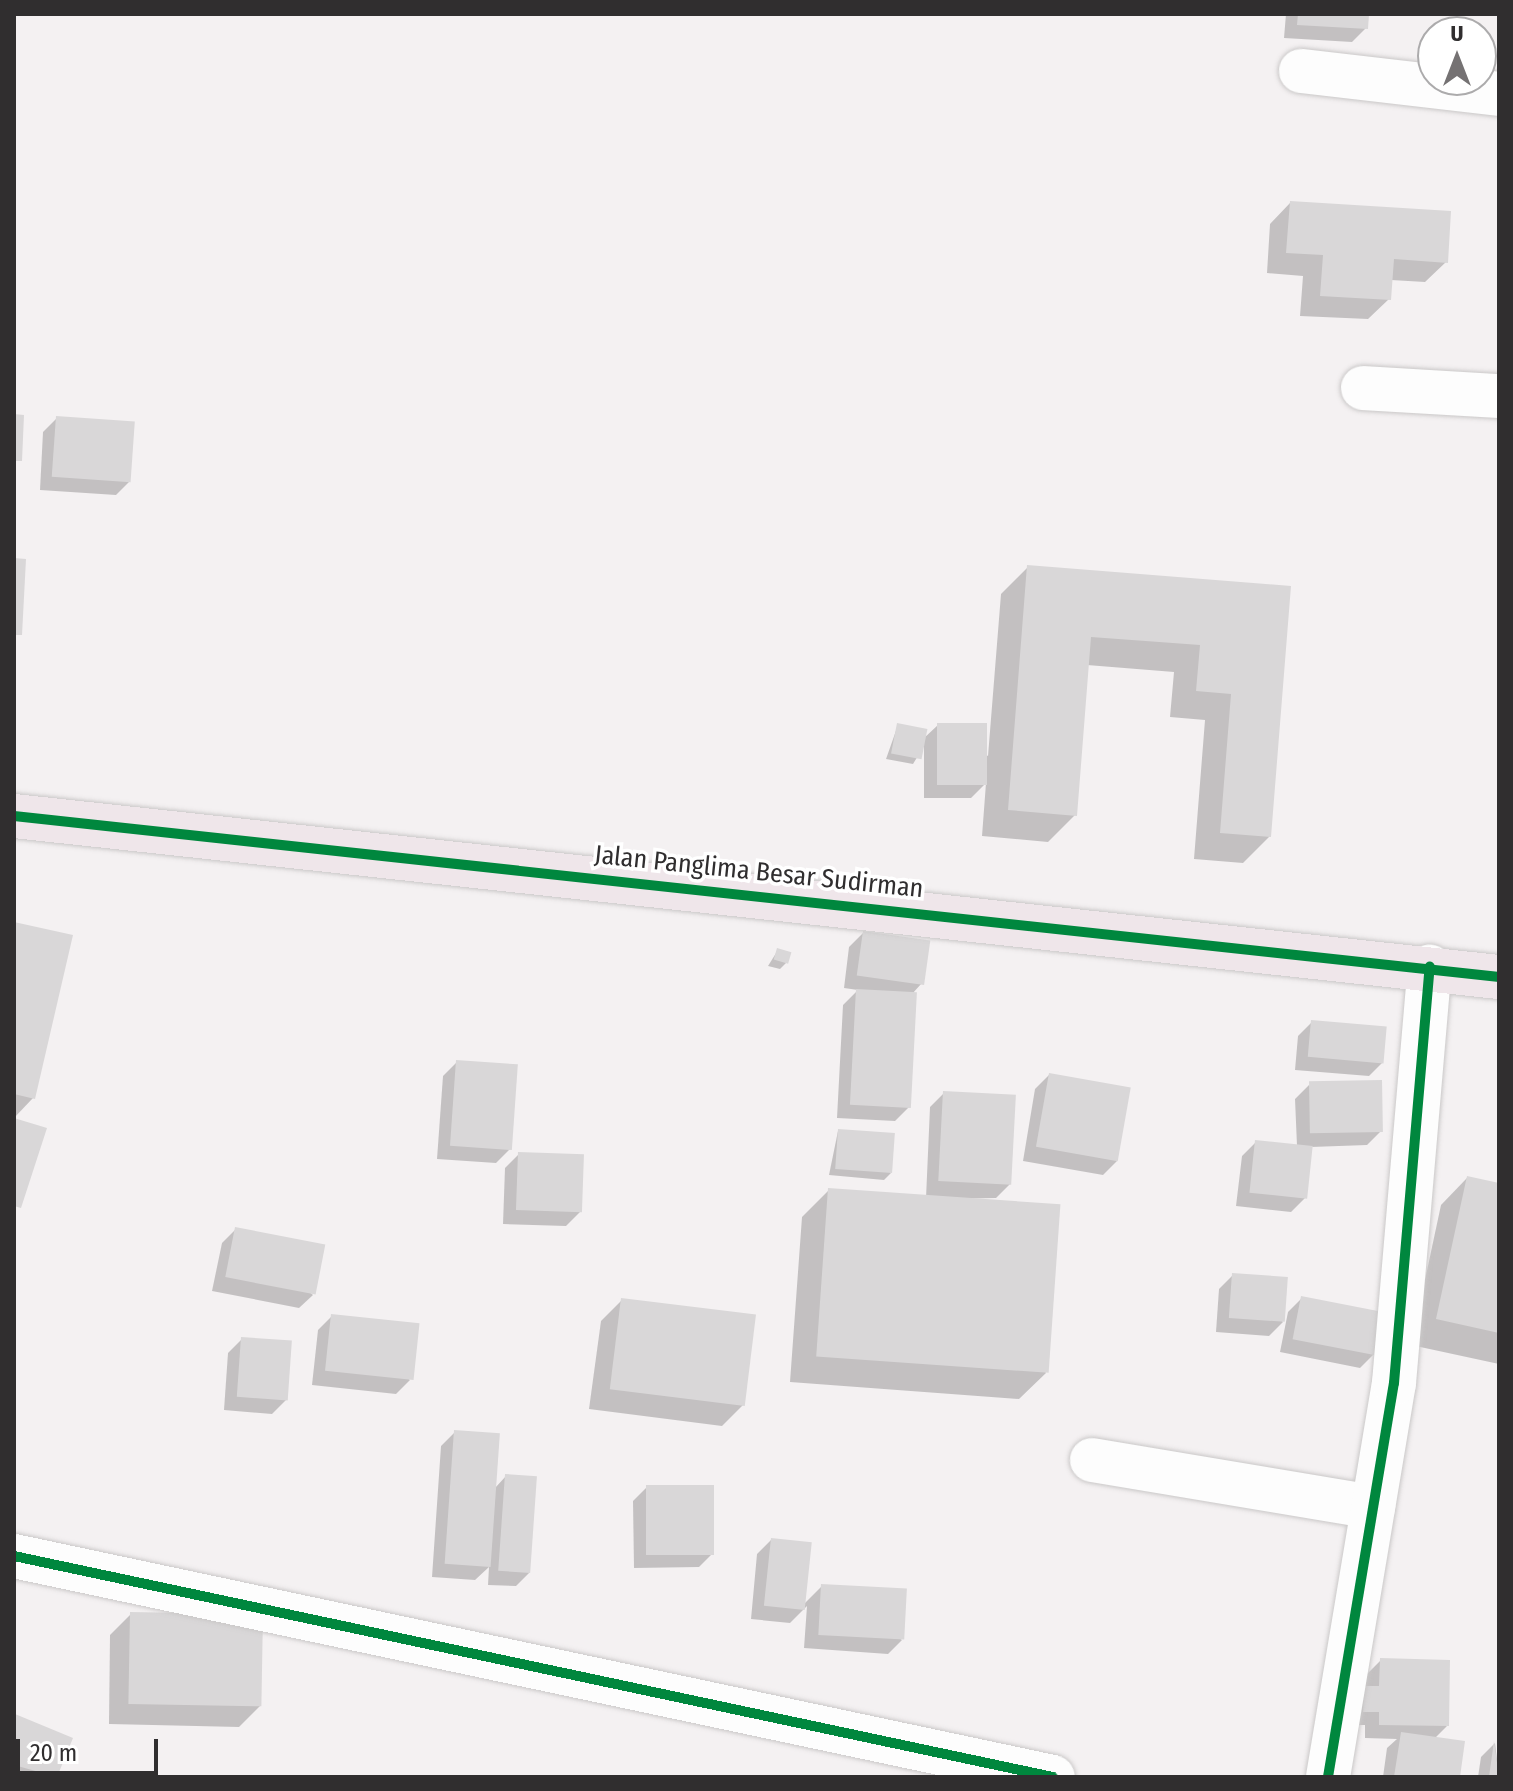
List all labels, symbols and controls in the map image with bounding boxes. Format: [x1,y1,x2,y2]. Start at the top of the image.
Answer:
north arrow [1417,16,1497,96]
text: U [1451,20,1463,47]
street label: Jalan Panglima Besar Sudirman [593,839,925,905]
scale bar [20,1723,162,1773]
text: 20 m [30,1739,77,1767]

